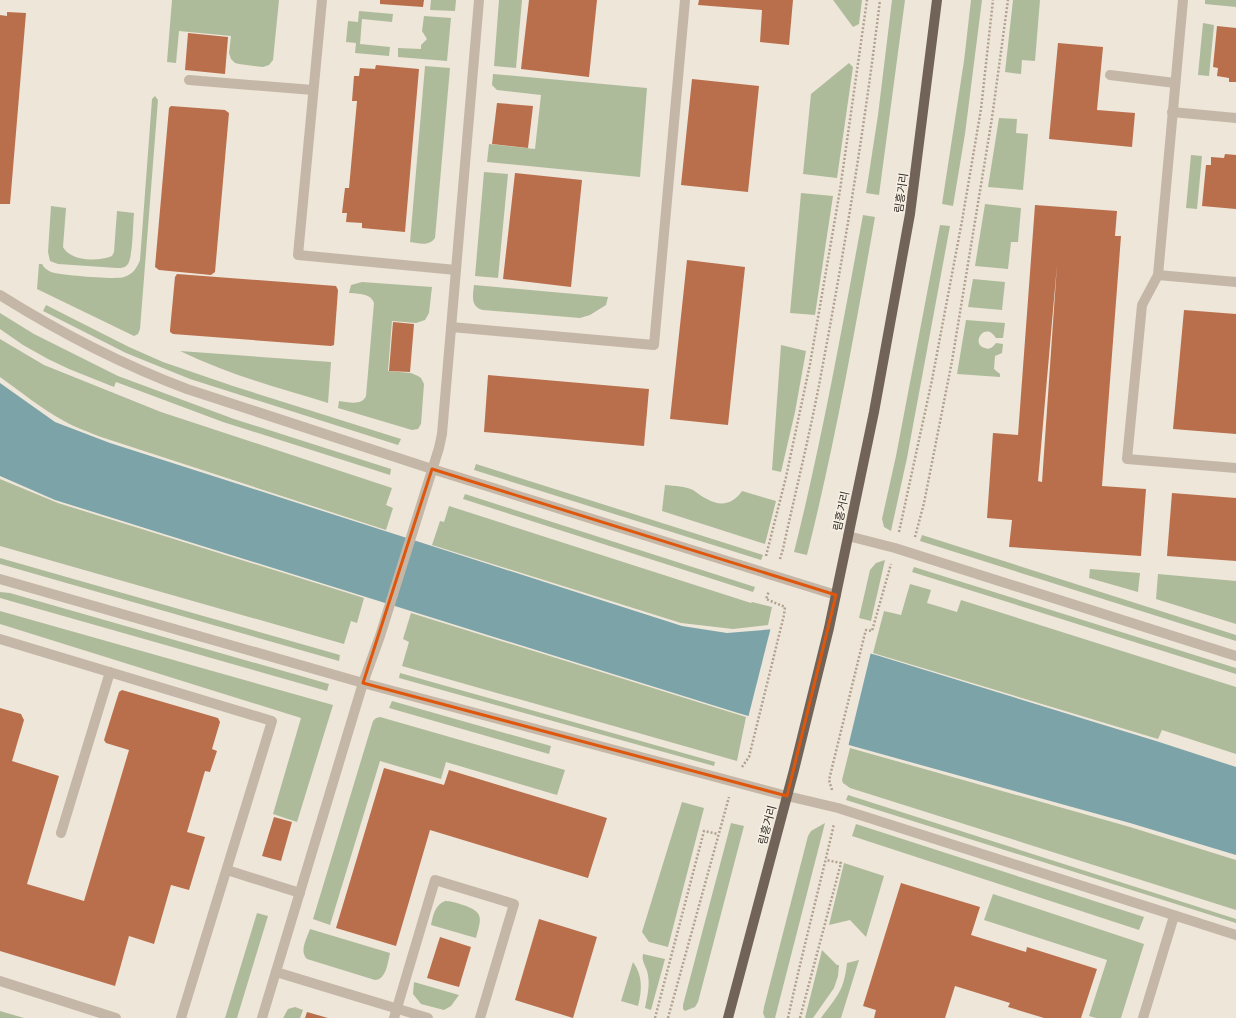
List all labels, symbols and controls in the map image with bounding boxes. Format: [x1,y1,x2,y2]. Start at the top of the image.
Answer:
street label: 림흥거리 [892,172,911,214]
street label: 림흥거리 [831,490,852,532]
street label: 림흥거리 [756,804,779,846]

